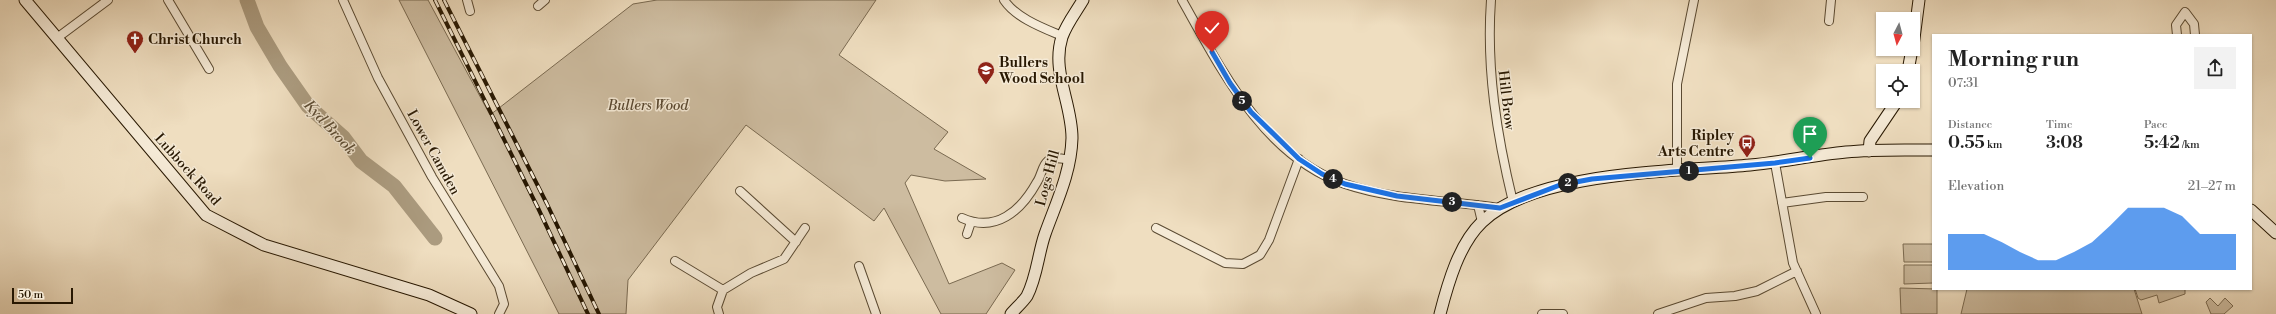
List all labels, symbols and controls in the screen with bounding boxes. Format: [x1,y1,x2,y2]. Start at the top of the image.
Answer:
pin [1195,11,1229,52]
north arrow [1876,12,1920,56]
map controls [1876,12,1920,108]
icon: check [1201,17,1223,39]
church icon: Christ Church [125,29,145,54]
place label: Christ Church [148,31,242,49]
text: Morning run [1948,46,2079,73]
button: share [2194,47,2236,89]
place label: Bullers Wood School [998,54,1085,88]
school or university icon: Bullers Wood School [976,60,996,85]
button: locate [1876,64,1920,108]
street label: Hill Brow [1493,69,1519,131]
text: 07:31 [1948,75,1979,91]
pin: 5 [1232,91,1252,111]
text: 5 [1239,94,1245,108]
water label: Kyd Brook [299,96,360,159]
park label: Bullers Wood [607,97,689,115]
street label: Lower Camden [402,107,464,199]
pin [1793,117,1827,158]
text: Distance [1948,118,1992,132]
text: Time [2046,118,2073,132]
text: Pace [2144,118,2168,132]
icon: arrive [1799,123,1821,145]
place label: Ripley Arts Centre [1657,127,1735,161]
street label: Lubbock Road [150,130,224,209]
text: 0.55 [1948,132,1985,154]
text: 3:08 [2046,132,2083,154]
text: 5:42 [2144,132,2180,154]
bus stop icon: Ripley Arts Centre [1737,133,1757,158]
text: km [1985,138,2002,152]
text: /km [2180,138,2200,152]
street label: Logs Hill [1032,148,1064,208]
pin: 1 [1679,161,1699,181]
text: 1 [1686,164,1692,178]
pin: 4 [1323,169,1343,189]
text: 4 [1329,172,1337,186]
pin: 2 [1558,173,1578,193]
text: 2 [1565,176,1571,190]
text: Elevation [1948,178,2004,194]
text: 21–27 m [2188,178,2236,194]
pin: 3 [1442,192,1462,212]
text: 3 [1449,195,1455,209]
scale bar [12,286,73,305]
text: 50 m [18,288,43,302]

